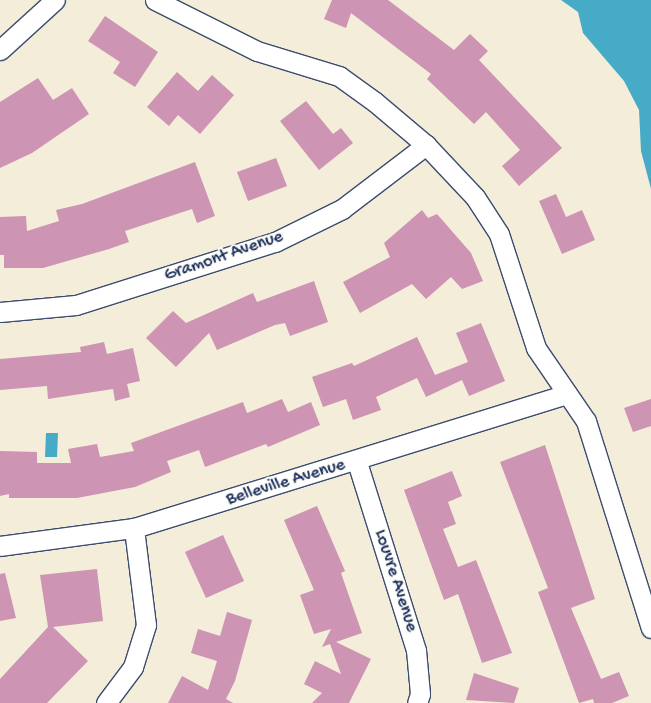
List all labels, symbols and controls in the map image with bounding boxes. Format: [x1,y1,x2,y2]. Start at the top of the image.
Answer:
street label: Gramont Avenue [162,227,286,287]
street label: Belleville Avenue [224,455,348,511]
street label: Louvre Avenue [368,527,422,635]

